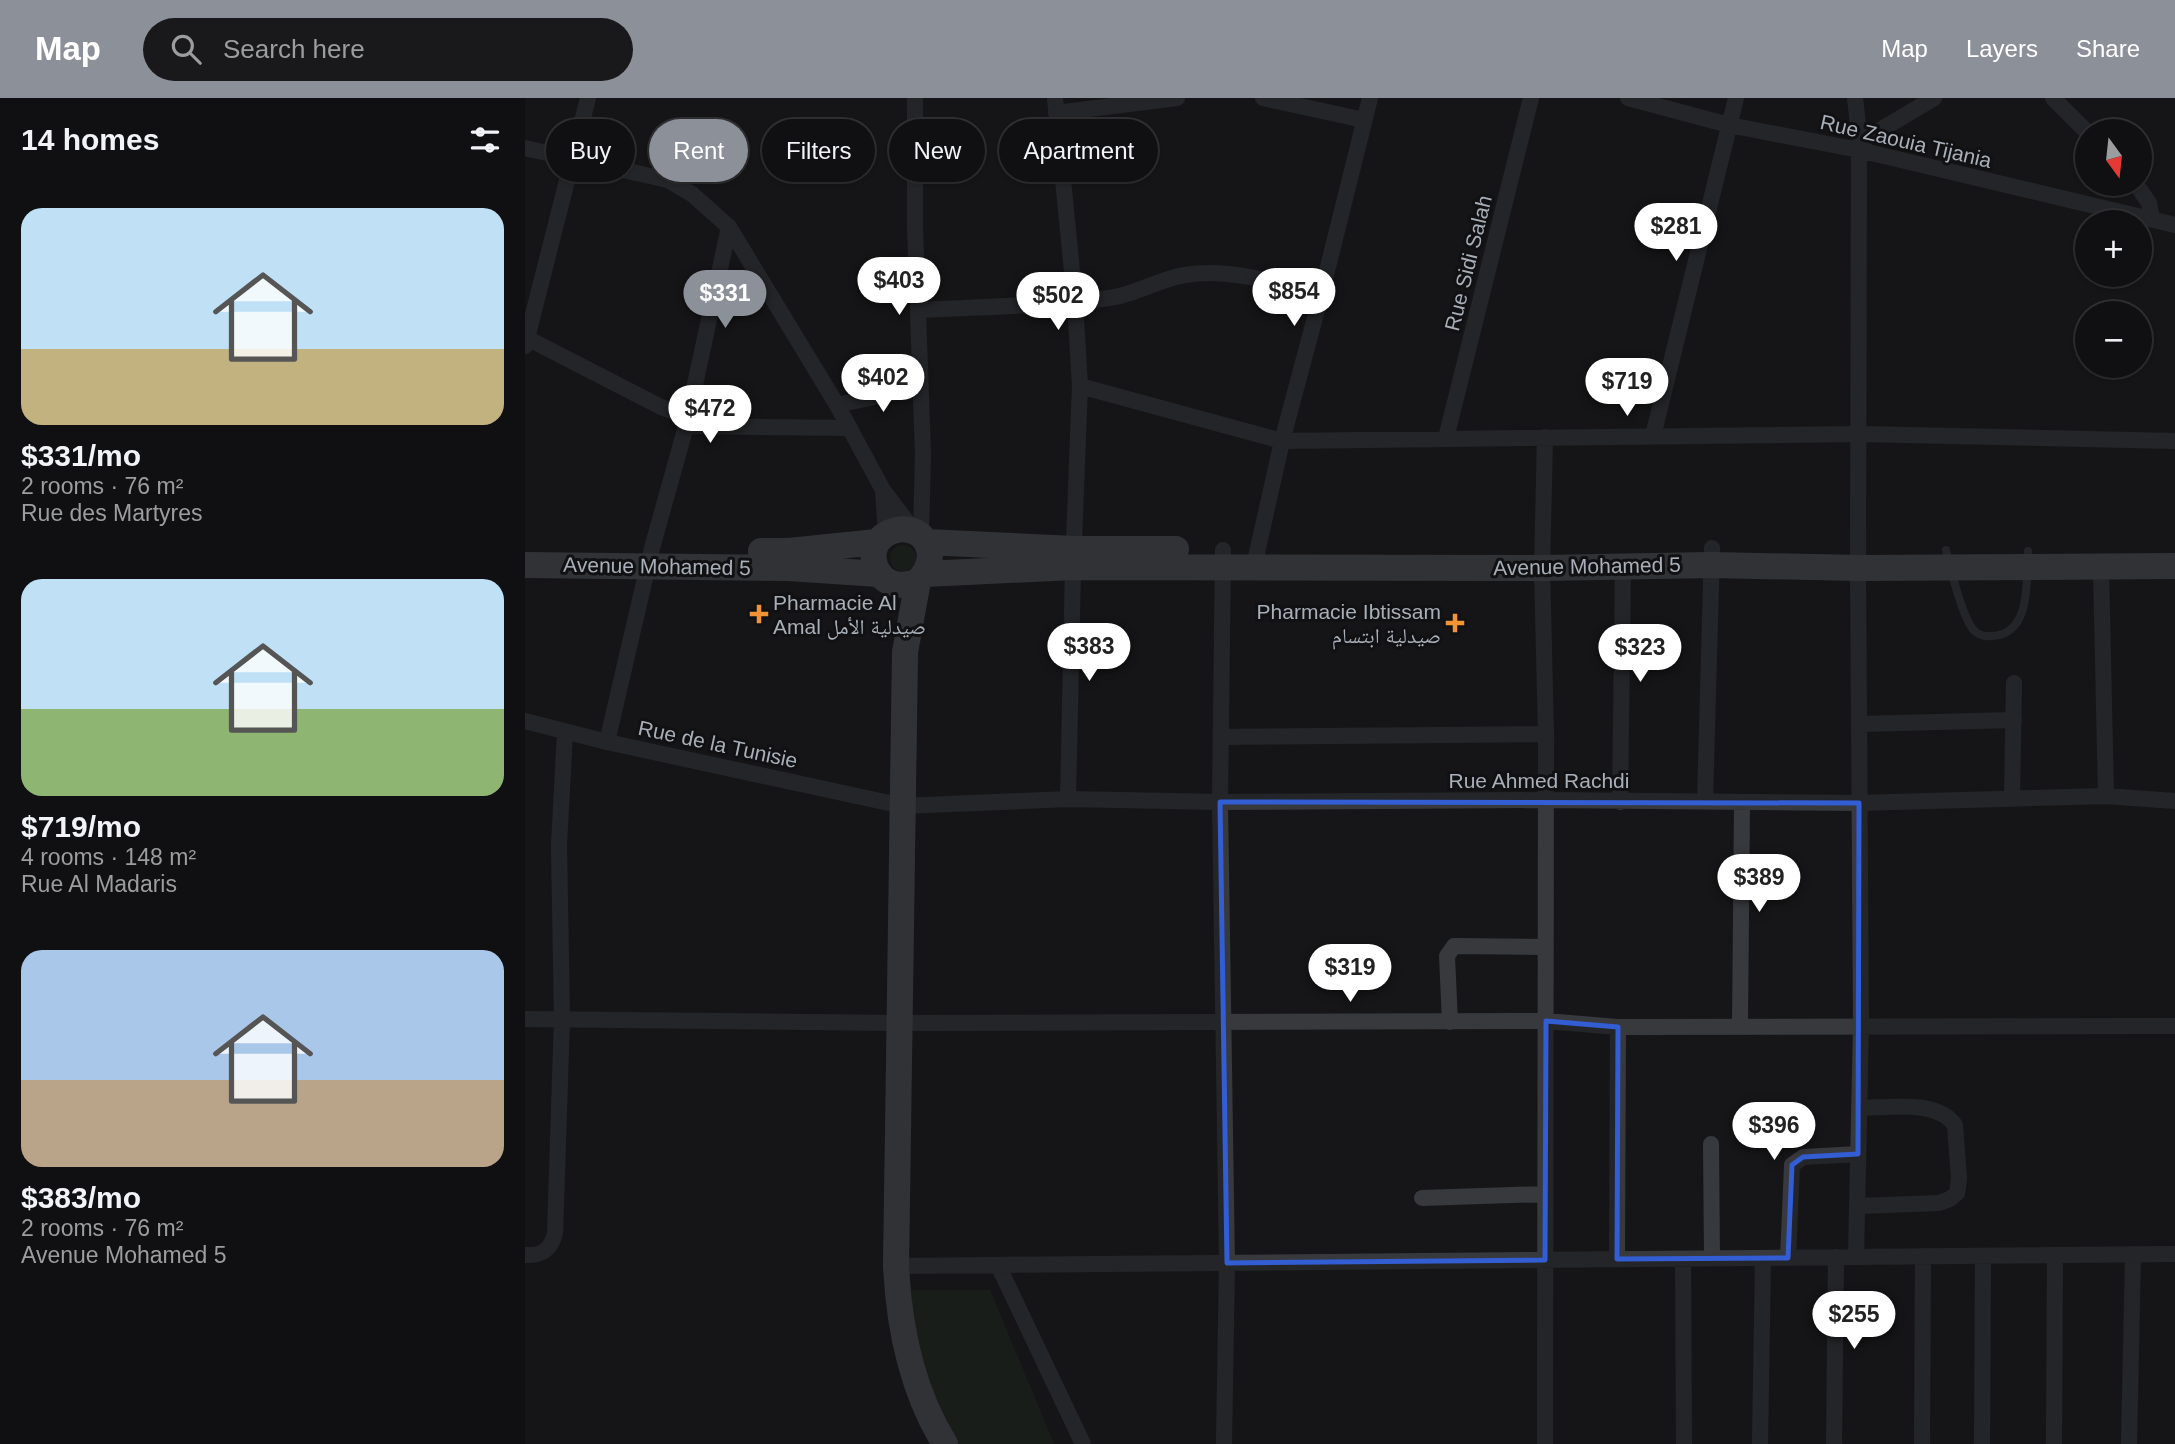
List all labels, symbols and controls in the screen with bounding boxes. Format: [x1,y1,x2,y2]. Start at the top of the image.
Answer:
search box [143,18,633,81]
text: Map [35,30,101,67]
icon: search [167,30,205,68]
text: Search here [223,34,365,64]
text: Map [1881,35,1928,62]
text: Layers [1966,35,2038,62]
text: Share [2076,35,2140,62]
street label: Rue Zaouia Tijania [1818,110,1994,172]
chip: Buy [546,119,635,182]
chip: Rent [649,119,748,182]
chip: Filters [762,119,875,182]
chip: New [889,119,985,182]
chip: Apartment [999,119,1158,182]
north arrow [2075,119,2153,196]
map controls [2075,119,2152,378]
icon: filters [466,121,504,159]
text: 14 homes [21,123,159,156]
street label: Rue Sidi Salah [1440,193,1496,333]
pin: $281 [1635,204,1717,263]
button: + [2075,210,2152,287]
text: $281 [1650,213,1702,239]
icon: home [200,254,326,380]
pin: $403 [858,258,940,317]
text: $403 [873,267,925,293]
pin: $854 [1253,268,1335,328]
pin: $331 [684,271,766,330]
pin: $502 [1017,272,1099,332]
text: $854 [1268,278,1320,304]
text: $331 [699,280,751,306]
text: $502 [1032,282,1084,308]
button: − [2075,301,2152,378]
pin: $402 [842,354,924,414]
pin: $719 [1586,358,1668,418]
text: $402 [857,364,909,390]
text: $719 [1601,368,1653,394]
pin: $472 [669,386,751,445]
text: $472 [684,395,736,421]
text: $331/mo [21,439,141,472]
text: 2 rooms · 76 m² [21,473,183,499]
text: Rue des Martyres [21,500,203,526]
street label: Avenue Mohamed 5 [563,553,751,579]
street label: Avenue Mohamed 5 [1493,553,1681,579]
place label: Pharmacie Al Amal صيدلية الأمل [773,591,926,640]
place label: Pharmacie Ibtissam صيدلية ابتسام [1257,600,1441,650]
marker: Pharmacie Al Amal صيدلية الأمل [751,606,767,622]
marker: Pharmacie Ibtissam صيدلية ابتسام [1447,615,1463,631]
pin: $383 [1048,624,1130,683]
pin: $323 [1599,624,1681,684]
icon: home [200,625,326,751]
text: $383 [1063,633,1115,659]
text: $323 [1614,634,1666,660]
street label: Rue de la Tunisie [636,716,800,772]
street label: Rue Ahmed Rachdi [1449,769,1629,792]
text: $719/mo [21,810,141,843]
text: 4 rooms · 148 m² [21,844,196,870]
pin: $389 [1718,854,1800,914]
text: $389 [1733,864,1785,890]
text: Rue Al Madaris [21,871,177,897]
pin: $319 [1309,944,1391,1004]
text: $319 [1324,954,1376,980]
icon: home [200,996,326,1122]
pin: $396 [1733,1102,1815,1162]
text: $396 [1748,1112,1800,1138]
text: $383/mo [21,1181,141,1214]
text: 2 rooms · 76 m² [21,1215,183,1241]
text: Avenue Mohamed 5 [21,1242,226,1268]
pin: $255 [1813,1292,1895,1351]
text: $255 [1828,1301,1880,1327]

